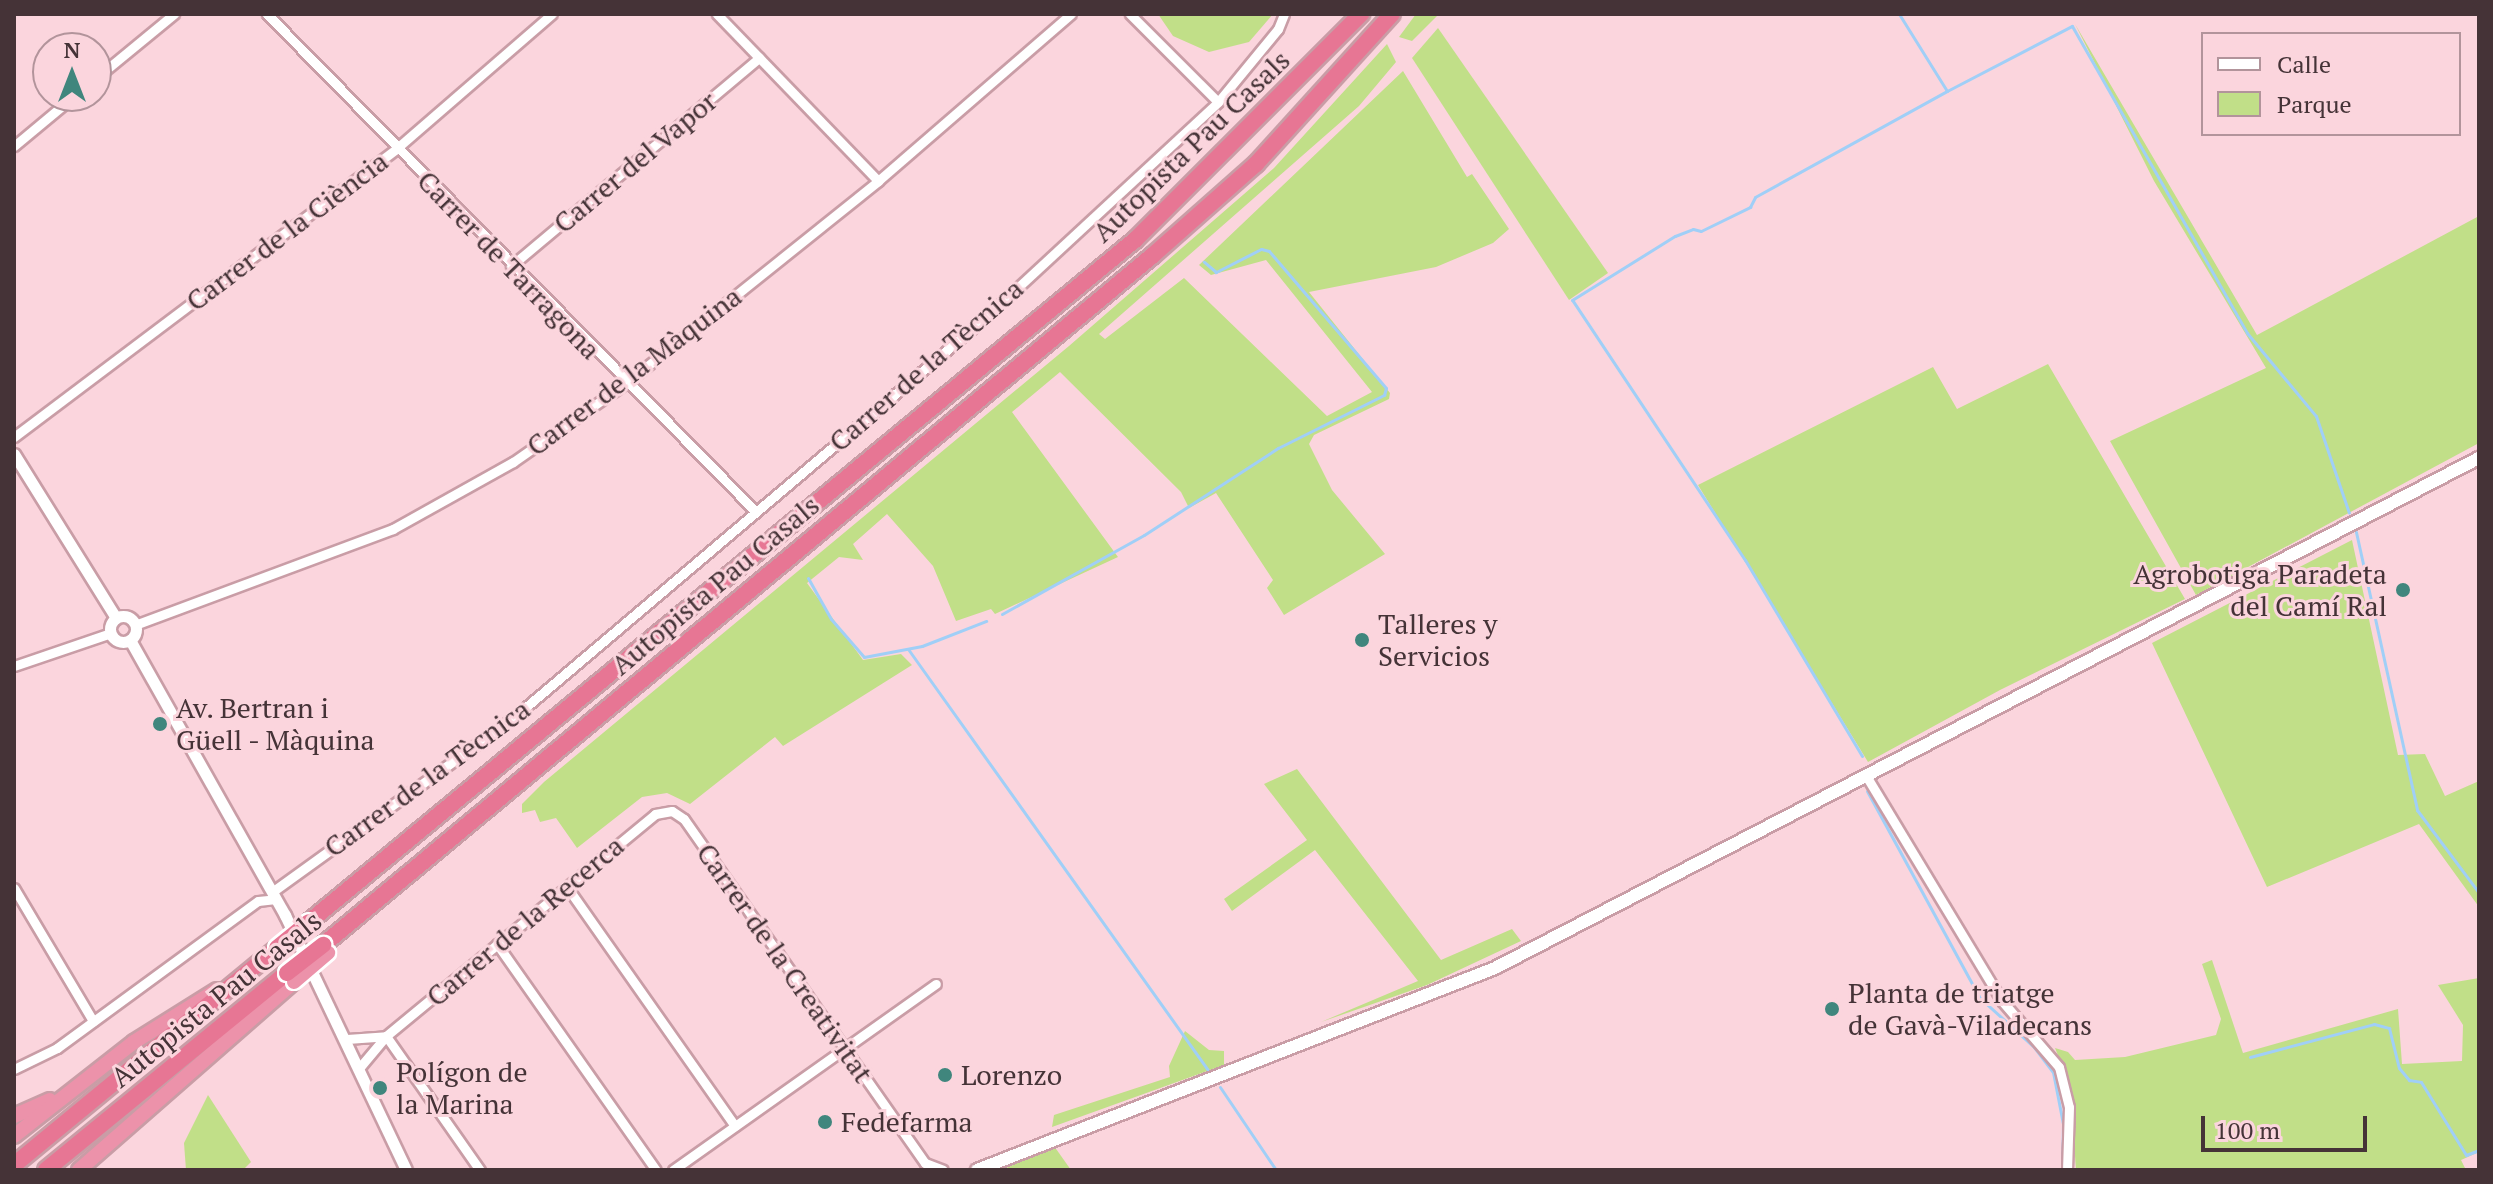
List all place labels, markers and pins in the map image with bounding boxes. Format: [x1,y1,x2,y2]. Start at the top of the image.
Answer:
place label: Agrobotiga Paradeta del Camí Ral [2133,557,2387,623]
marker: Agrobotiga Paradeta del Camí Ral [2394,581,2412,599]
place label: Talleres y Servicios [1378,607,1497,673]
marker: Talleres y Servicios [1353,631,1371,649]
place label: Av. Bertran i Güell - Màquina [176,691,377,757]
marker: Av. Bertran i Güell - Màquina [151,715,169,733]
place label: Planta de triatge de Gavà-Viladecans [1848,976,2092,1042]
marker: Planta de triatge de Gavà-Viladecans [1823,1000,1841,1018]
place label: Polígon de la Marina [396,1055,527,1121]
place label: Lorenzo [961,1058,1062,1092]
marker: Lorenzo [936,1066,954,1084]
marker: Polígon de la Marina [371,1079,389,1097]
place label: Fedefarma [841,1105,973,1139]
marker: Fedefarma [816,1113,834,1131]

